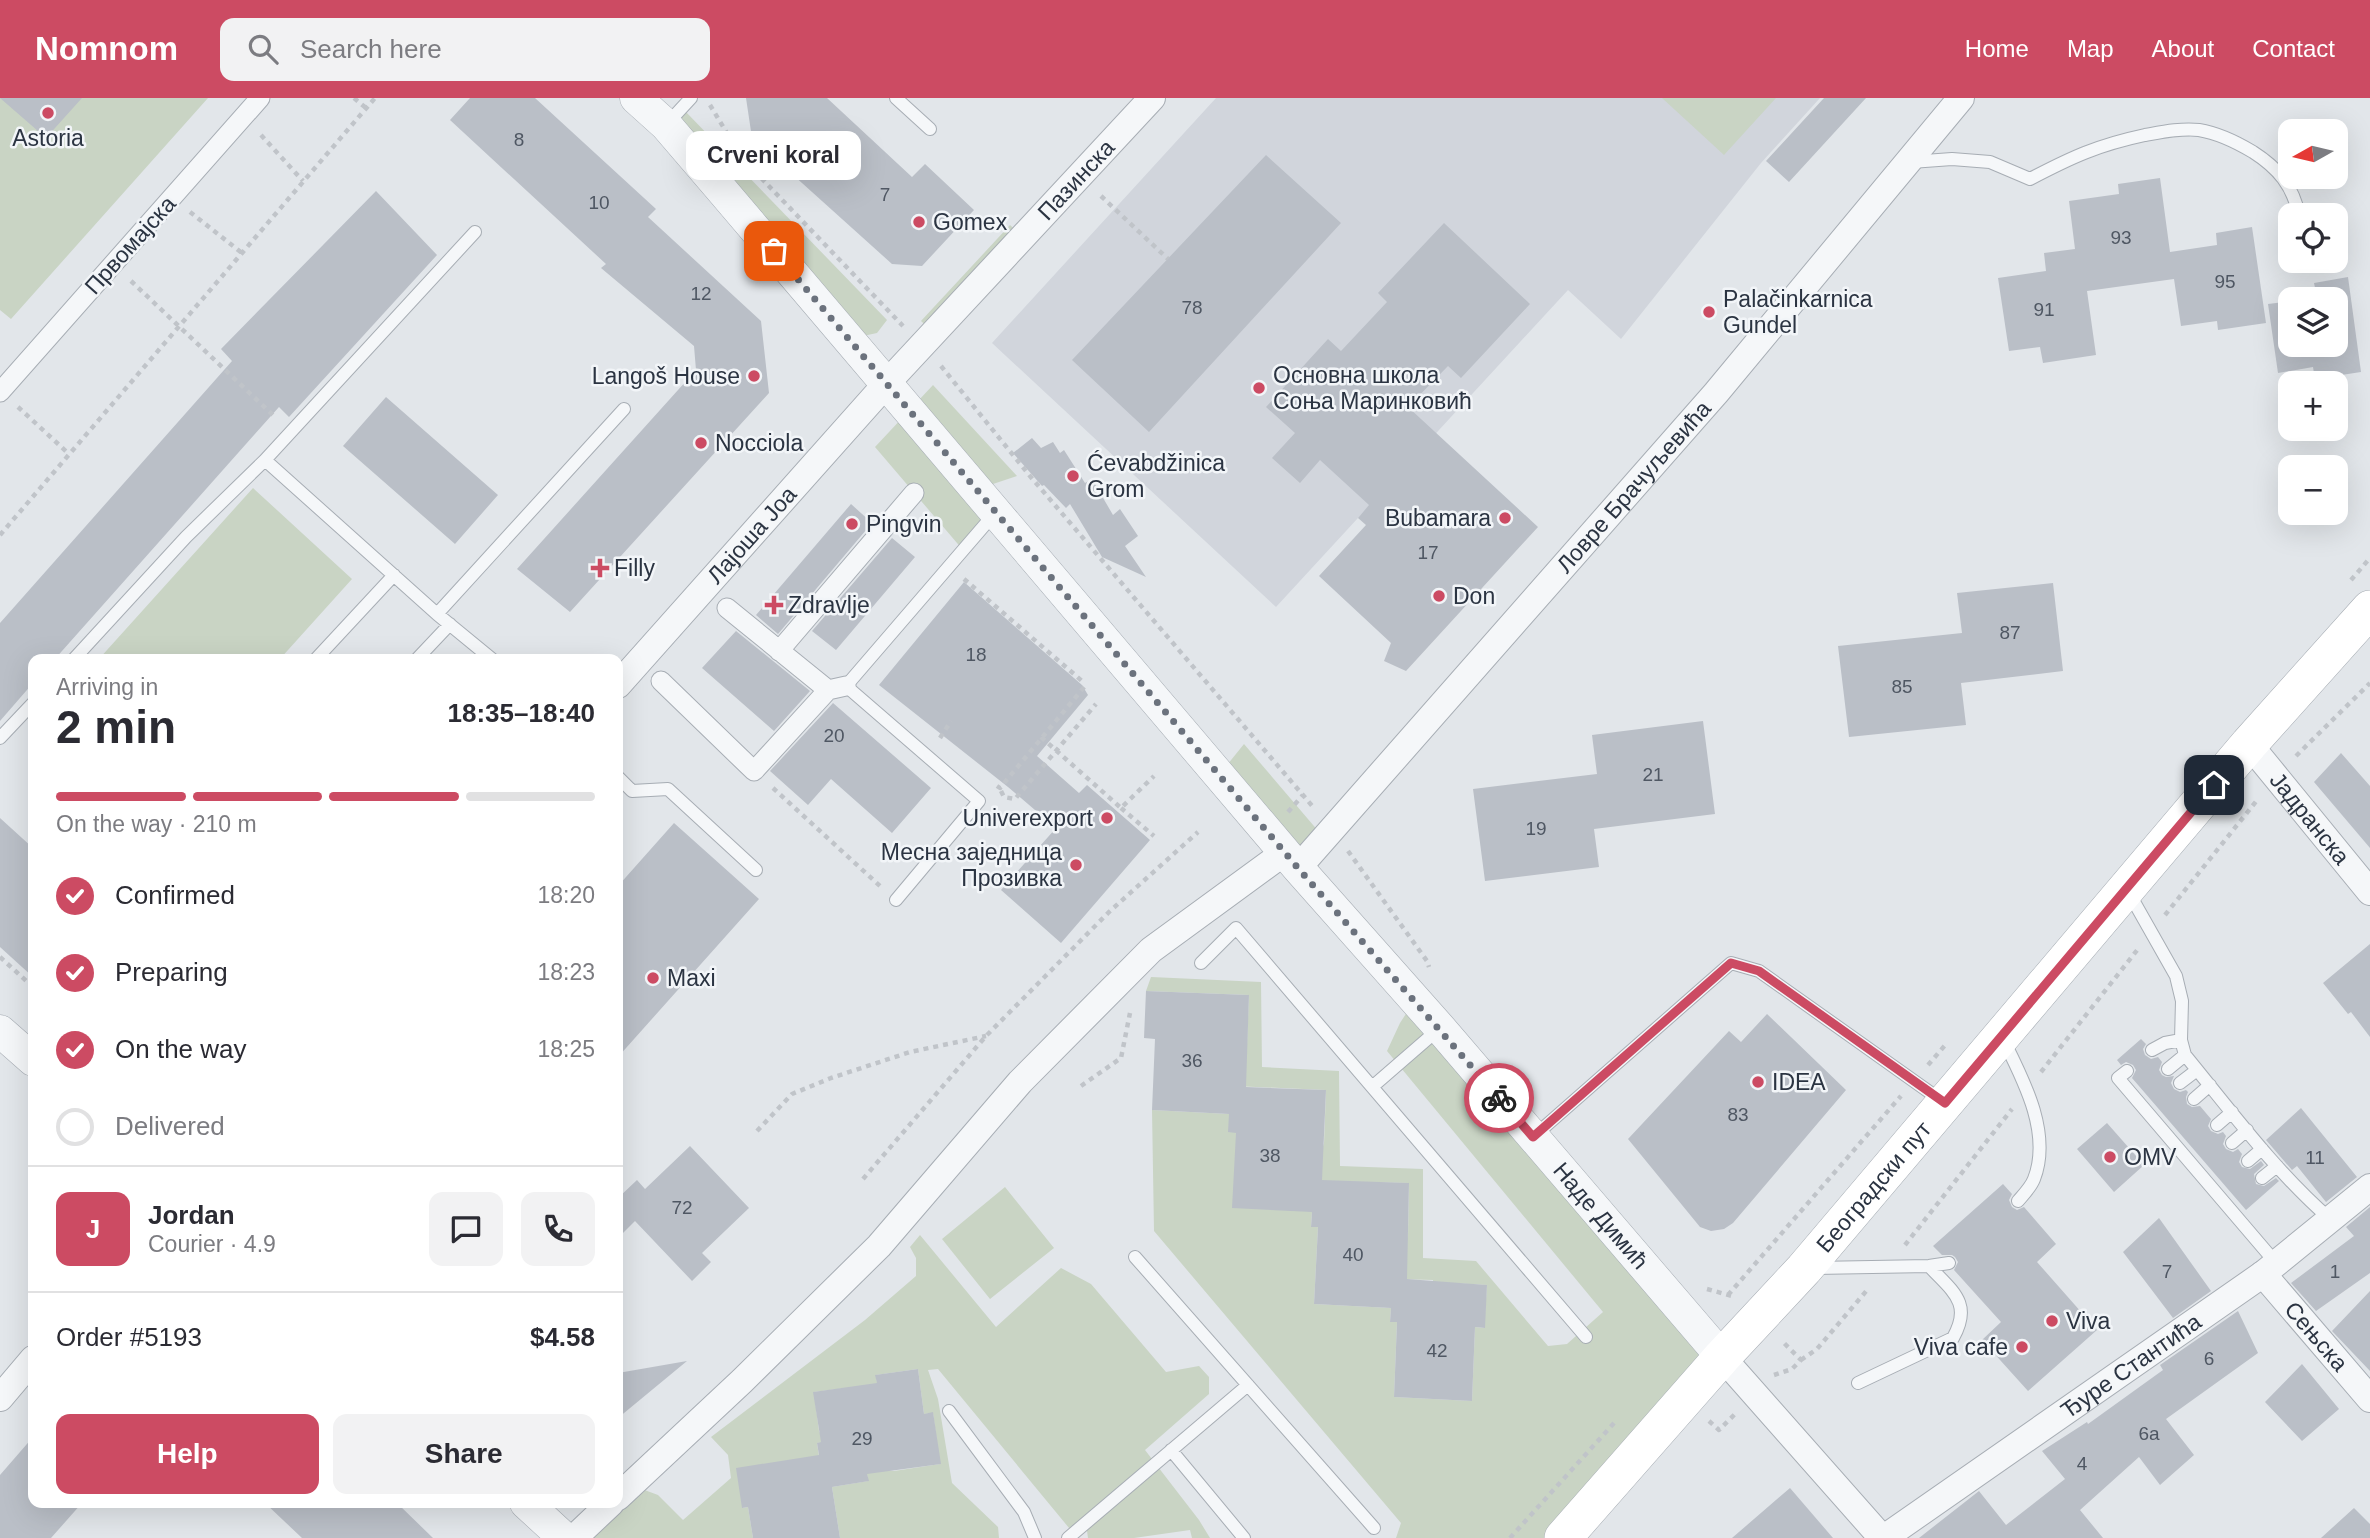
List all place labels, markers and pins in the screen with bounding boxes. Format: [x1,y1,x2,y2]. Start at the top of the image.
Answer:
marker: Astoria [40,105,56,121]
place label: Astoria [12,125,84,151]
callout: Crveni koral [686,132,862,181]
place label: Gomex [933,209,1008,235]
marker: Gomex [911,214,927,230]
pin [744,221,804,281]
place label: Palačinkarnica Gundel [1723,286,1873,338]
marker: Palačinkarnica Gundel [1701,304,1717,320]
place label: Основна школа Соња Маринковић [1273,362,1472,414]
place label: Langoš House [592,363,740,389]
marker: Langoš House [746,368,762,384]
marker: Основна школа Соња Маринковић [1251,380,1267,396]
place label: Nocciola [715,430,803,456]
marker: Nocciola [693,435,709,451]
place label: Ćevabdžinica Grom [1087,450,1225,502]
marker: Ćevabdžinica Grom [1065,468,1081,484]
place label: Bubamara [1385,505,1491,531]
marker: Bubamara [1497,510,1513,526]
place label: Pingvin [866,511,941,537]
marker: Pingvin [844,516,860,532]
place label: Filly [614,555,655,581]
marker: Filly [592,560,608,576]
place label: Don [1453,583,1495,609]
marker: Don [1431,588,1447,604]
place label: Zdravlje [788,592,870,618]
marker: Zdravlje [766,597,782,613]
pin [2184,755,2244,815]
place label: Univerexport [963,805,1094,831]
marker: Univerexport [1099,810,1115,826]
place label: Месна заједница Прозивка [881,839,1062,891]
marker: Месна заједница Прозивка [1068,857,1084,873]
place label: Maxi [667,965,716,991]
marker: Maxi [645,970,661,986]
place label: IDEA [1772,1069,1826,1095]
marker: IDEA [1750,1074,1766,1090]
place label: OMV [2124,1144,2177,1170]
marker: OMV [2102,1149,2118,1165]
place label: Viva [2066,1308,2111,1334]
marker: Viva [2044,1313,2060,1329]
place label: Viva cafe [1914,1334,2008,1360]
marker: Viva cafe [2014,1339,2030,1355]

